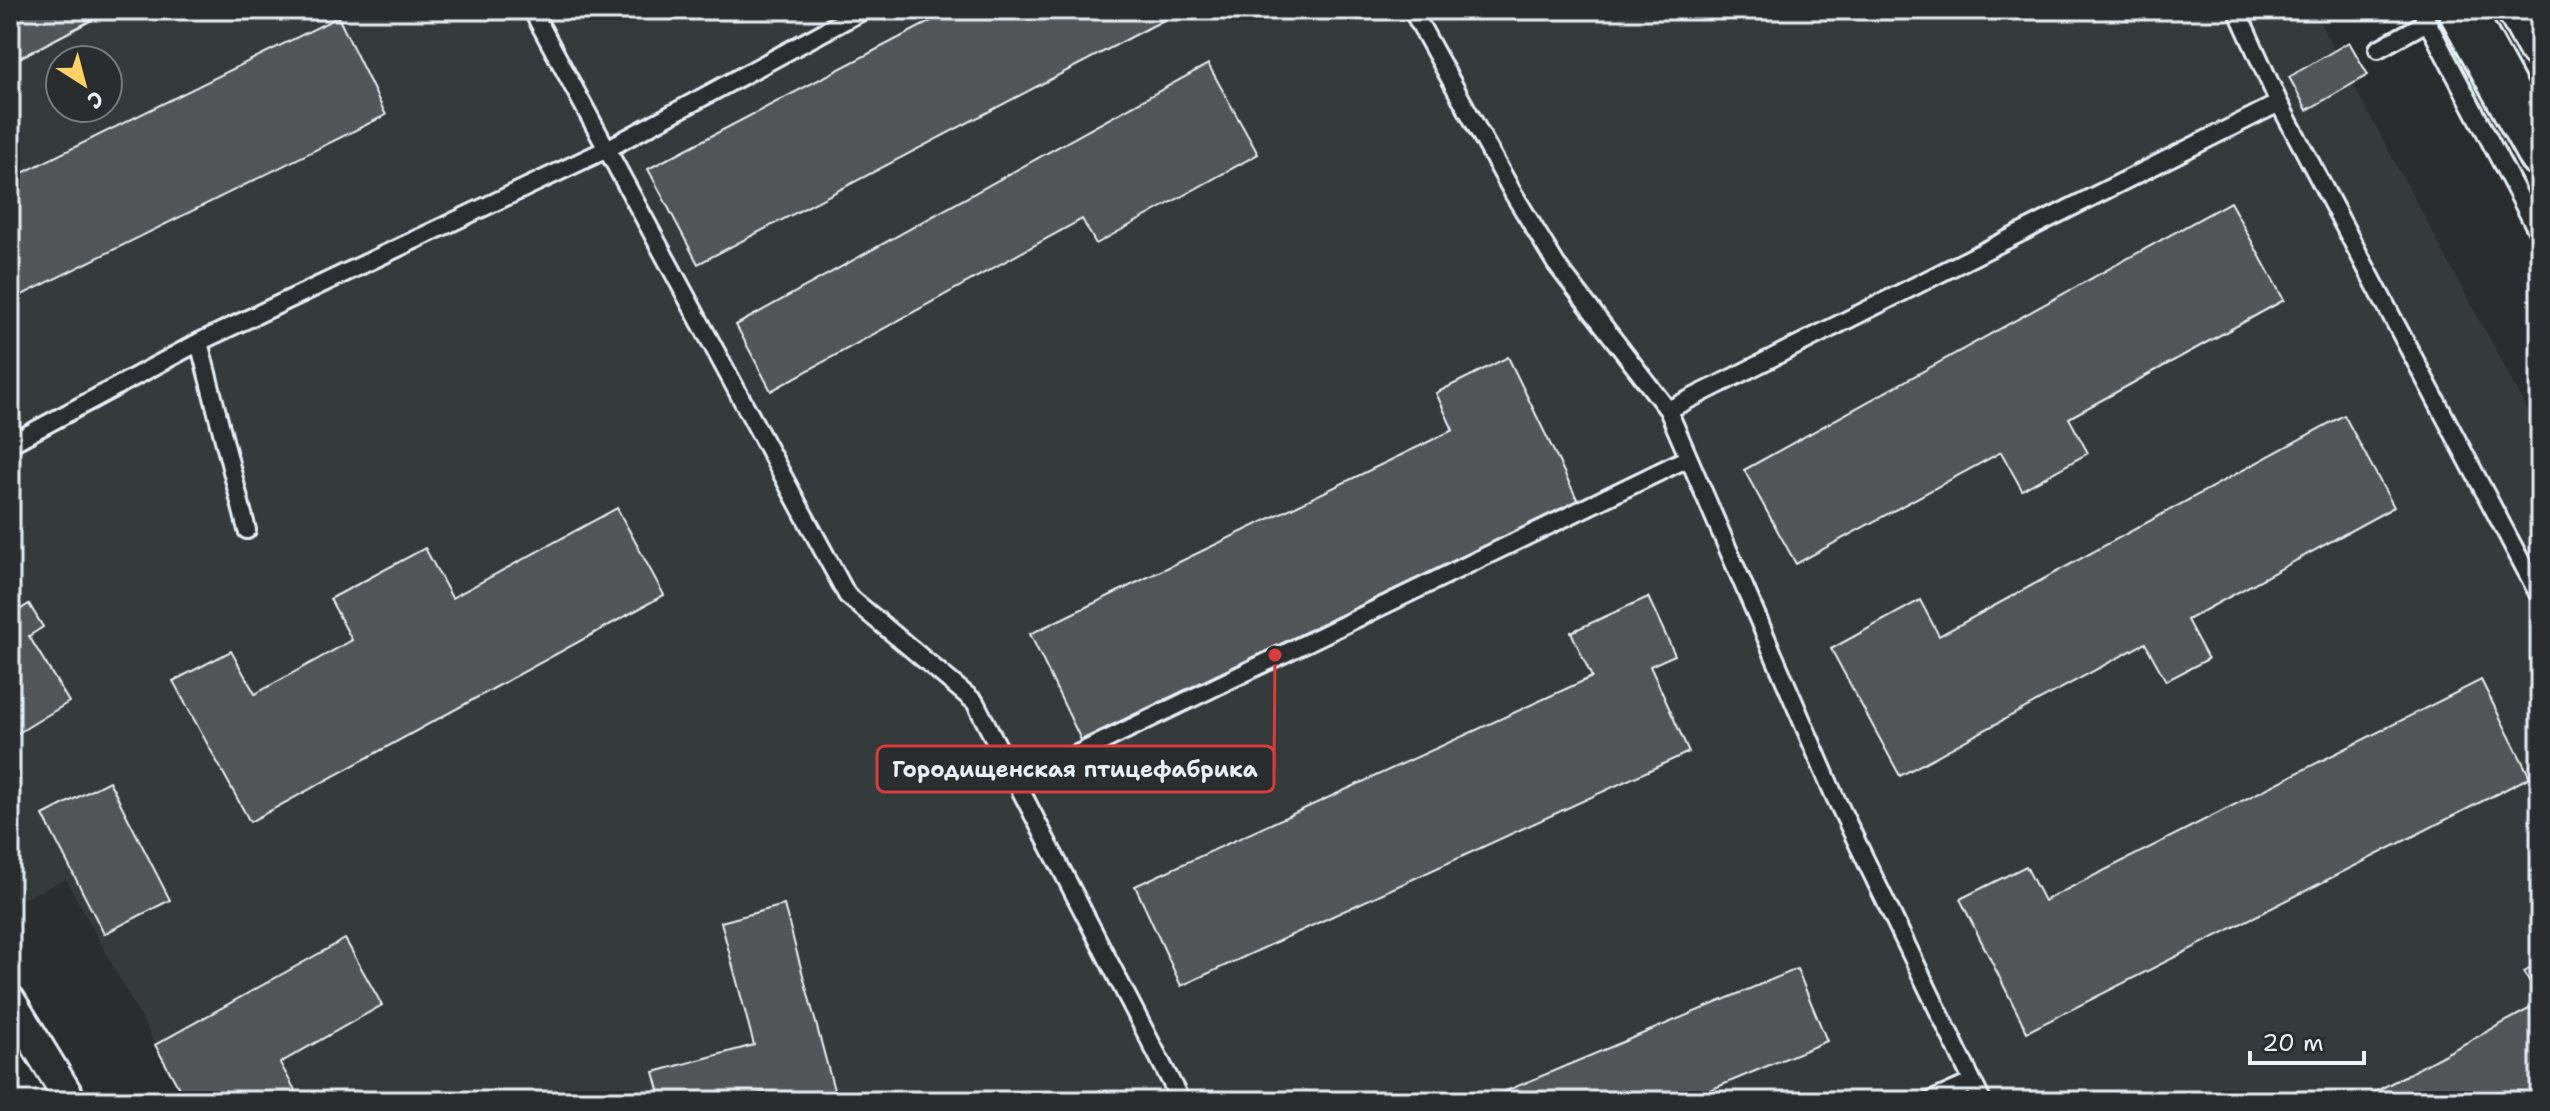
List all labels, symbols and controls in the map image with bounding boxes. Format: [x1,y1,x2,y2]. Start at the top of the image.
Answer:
north arrow [44,44,124,124]
text: С [81,84,109,115]
callout: Городищенская птицефабрика [877,746,1274,792]
text: Городищенская птицефабрика [892,755,1258,784]
scale bar [2250,1015,2364,1065]
text: 20 m [2262,1027,2324,1059]

